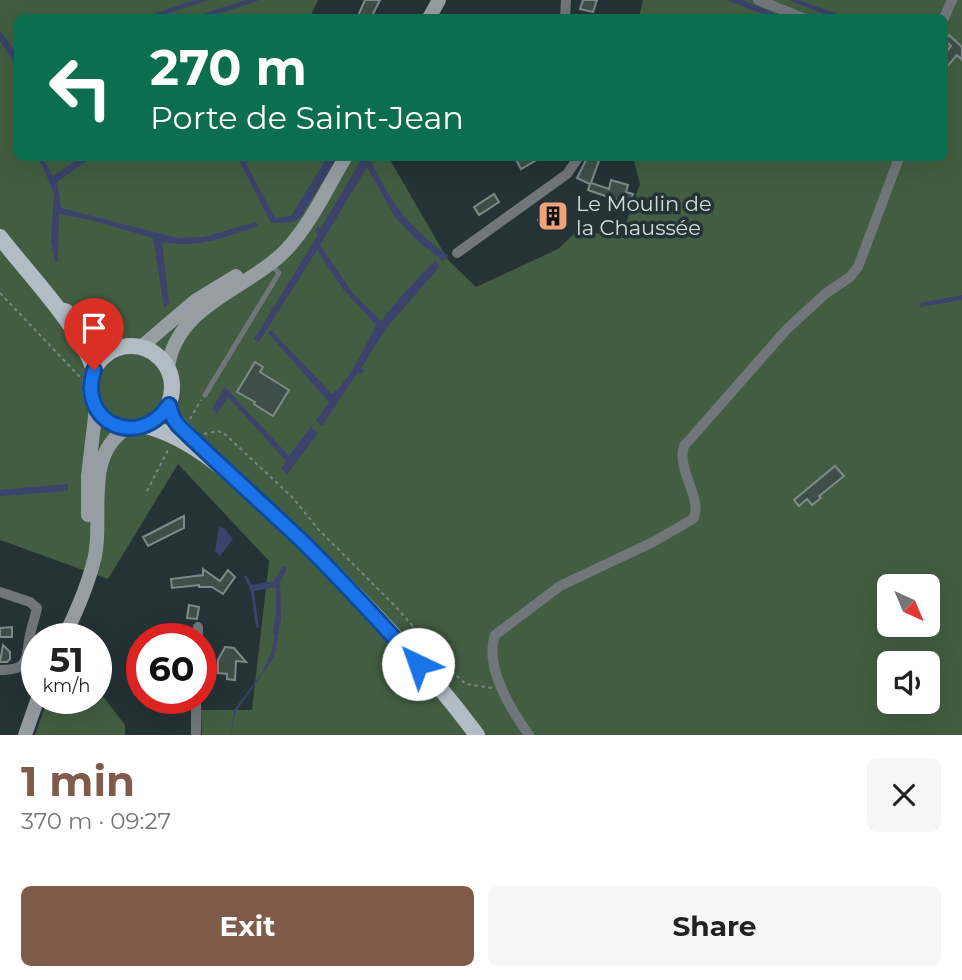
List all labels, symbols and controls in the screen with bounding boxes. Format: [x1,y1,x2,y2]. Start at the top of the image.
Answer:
text: 270 m [150,38,307,97]
icon: left [35,42,126,133]
text: Porte de Saint-Jean [150,98,464,137]
place label: Le Moulin de la Chaussée [576,191,712,240]
building icon: Le Moulin de la Chaussée [536,199,570,233]
pin [64,298,124,370]
icon: arrive [75,309,113,347]
north arrow [877,574,940,637]
map controls [877,574,940,714]
speed limit sign: 60 [126,623,217,714]
position arrow [381,627,455,701]
text: 51 [49,638,84,681]
button: sound [877,651,940,714]
text: km/h [42,675,91,697]
text: 1 min [21,755,135,807]
button: close [867,758,941,832]
text: 370 m · 09:27 [21,807,171,835]
button: Exit [21,886,474,966]
button: Share [488,886,941,966]

